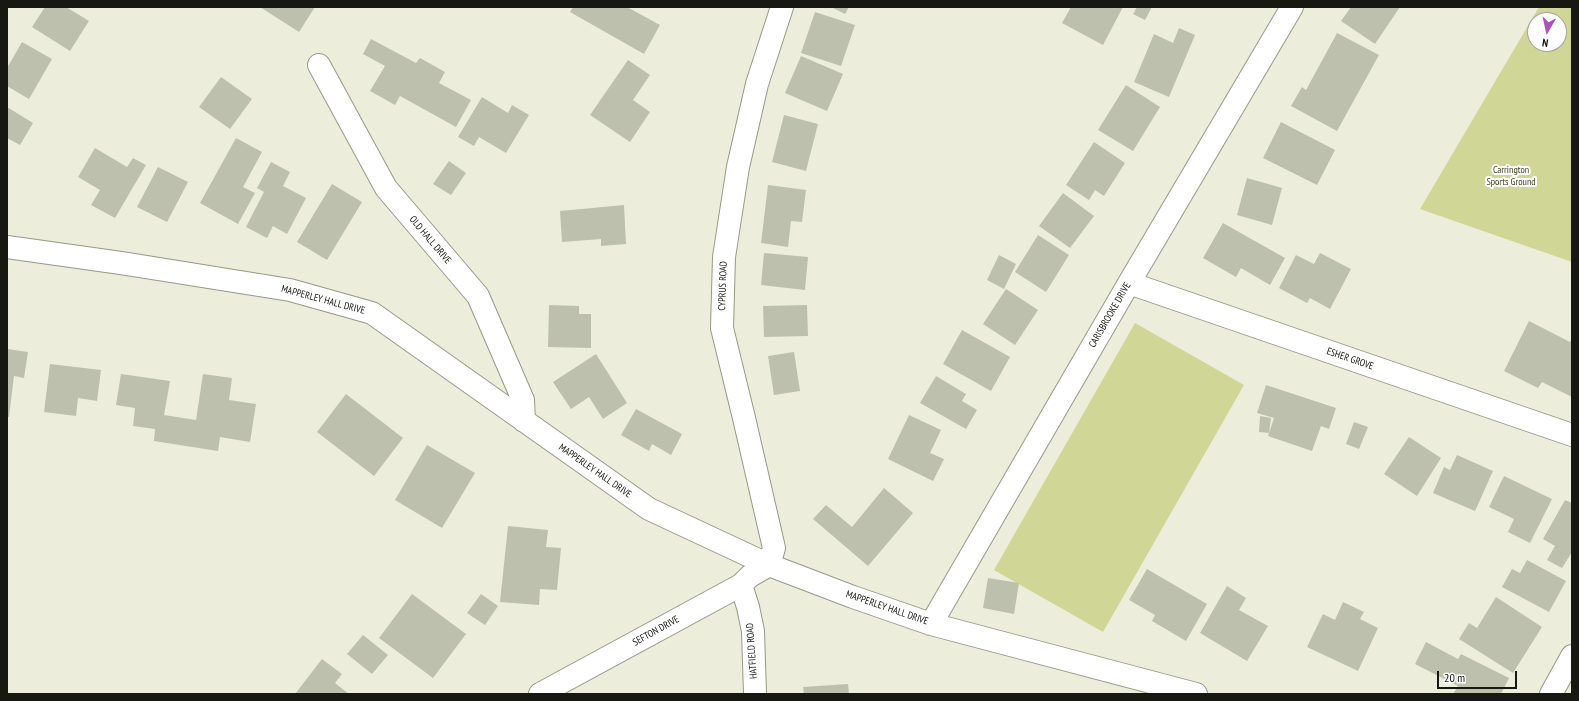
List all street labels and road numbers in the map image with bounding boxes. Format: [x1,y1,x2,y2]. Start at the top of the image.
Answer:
street label: OLD HALL DRIVE [406,214,454,266]
street label: CYPRUS ROAD [716,261,730,311]
street label: CARISBROOKE DRIVE [1086,280,1134,350]
street label: MAPPERLEY HALL DRIVE [280,283,366,317]
street label: ESHER GROVE [1325,345,1375,373]
street label: MAPPERLEY HALL DRIVE [556,441,634,501]
street label: MAPPERLEY HALL DRIVE [844,588,930,628]
street label: SEFTON DRIVE [631,613,681,649]
street label: HATFIELD ROAD [744,623,760,679]

